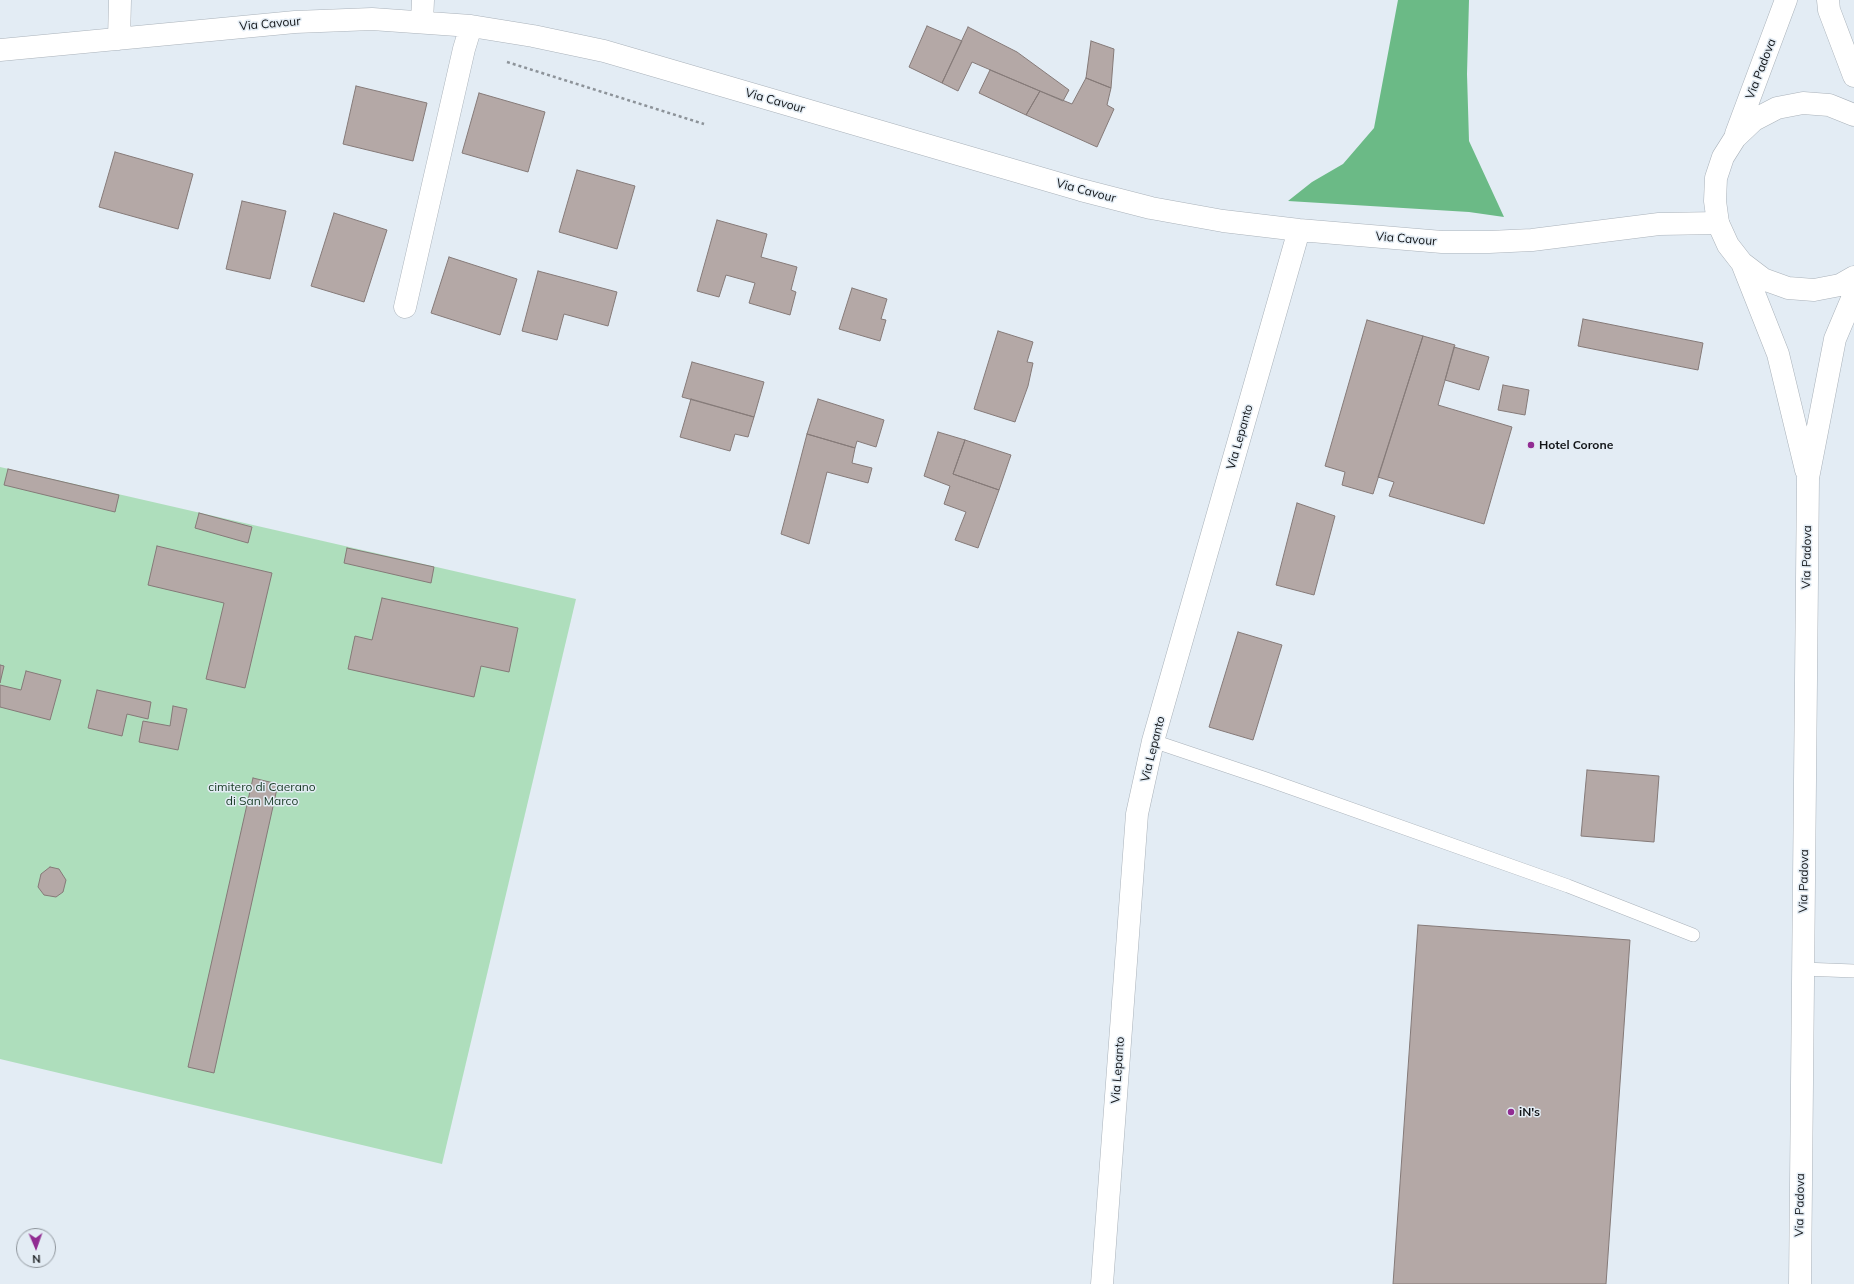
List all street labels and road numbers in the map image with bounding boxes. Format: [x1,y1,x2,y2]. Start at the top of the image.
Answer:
street label: Via Cavour [239,14,301,34]
street label: Via Padova [1743,37,1779,101]
street label: Via Cavour [744,86,806,116]
street label: Via Cavour [1055,176,1117,206]
street label: Via Cavour [1375,229,1437,249]
street label: Via Lepanto [1224,403,1256,471]
street label: Via Padova [1799,525,1815,589]
street label: Via Lepanto [1138,715,1168,783]
street label: Via Padova [1796,849,1812,913]
street label: Via Lepanto [1108,1036,1128,1104]
street label: Via Padova [1792,1173,1808,1237]

